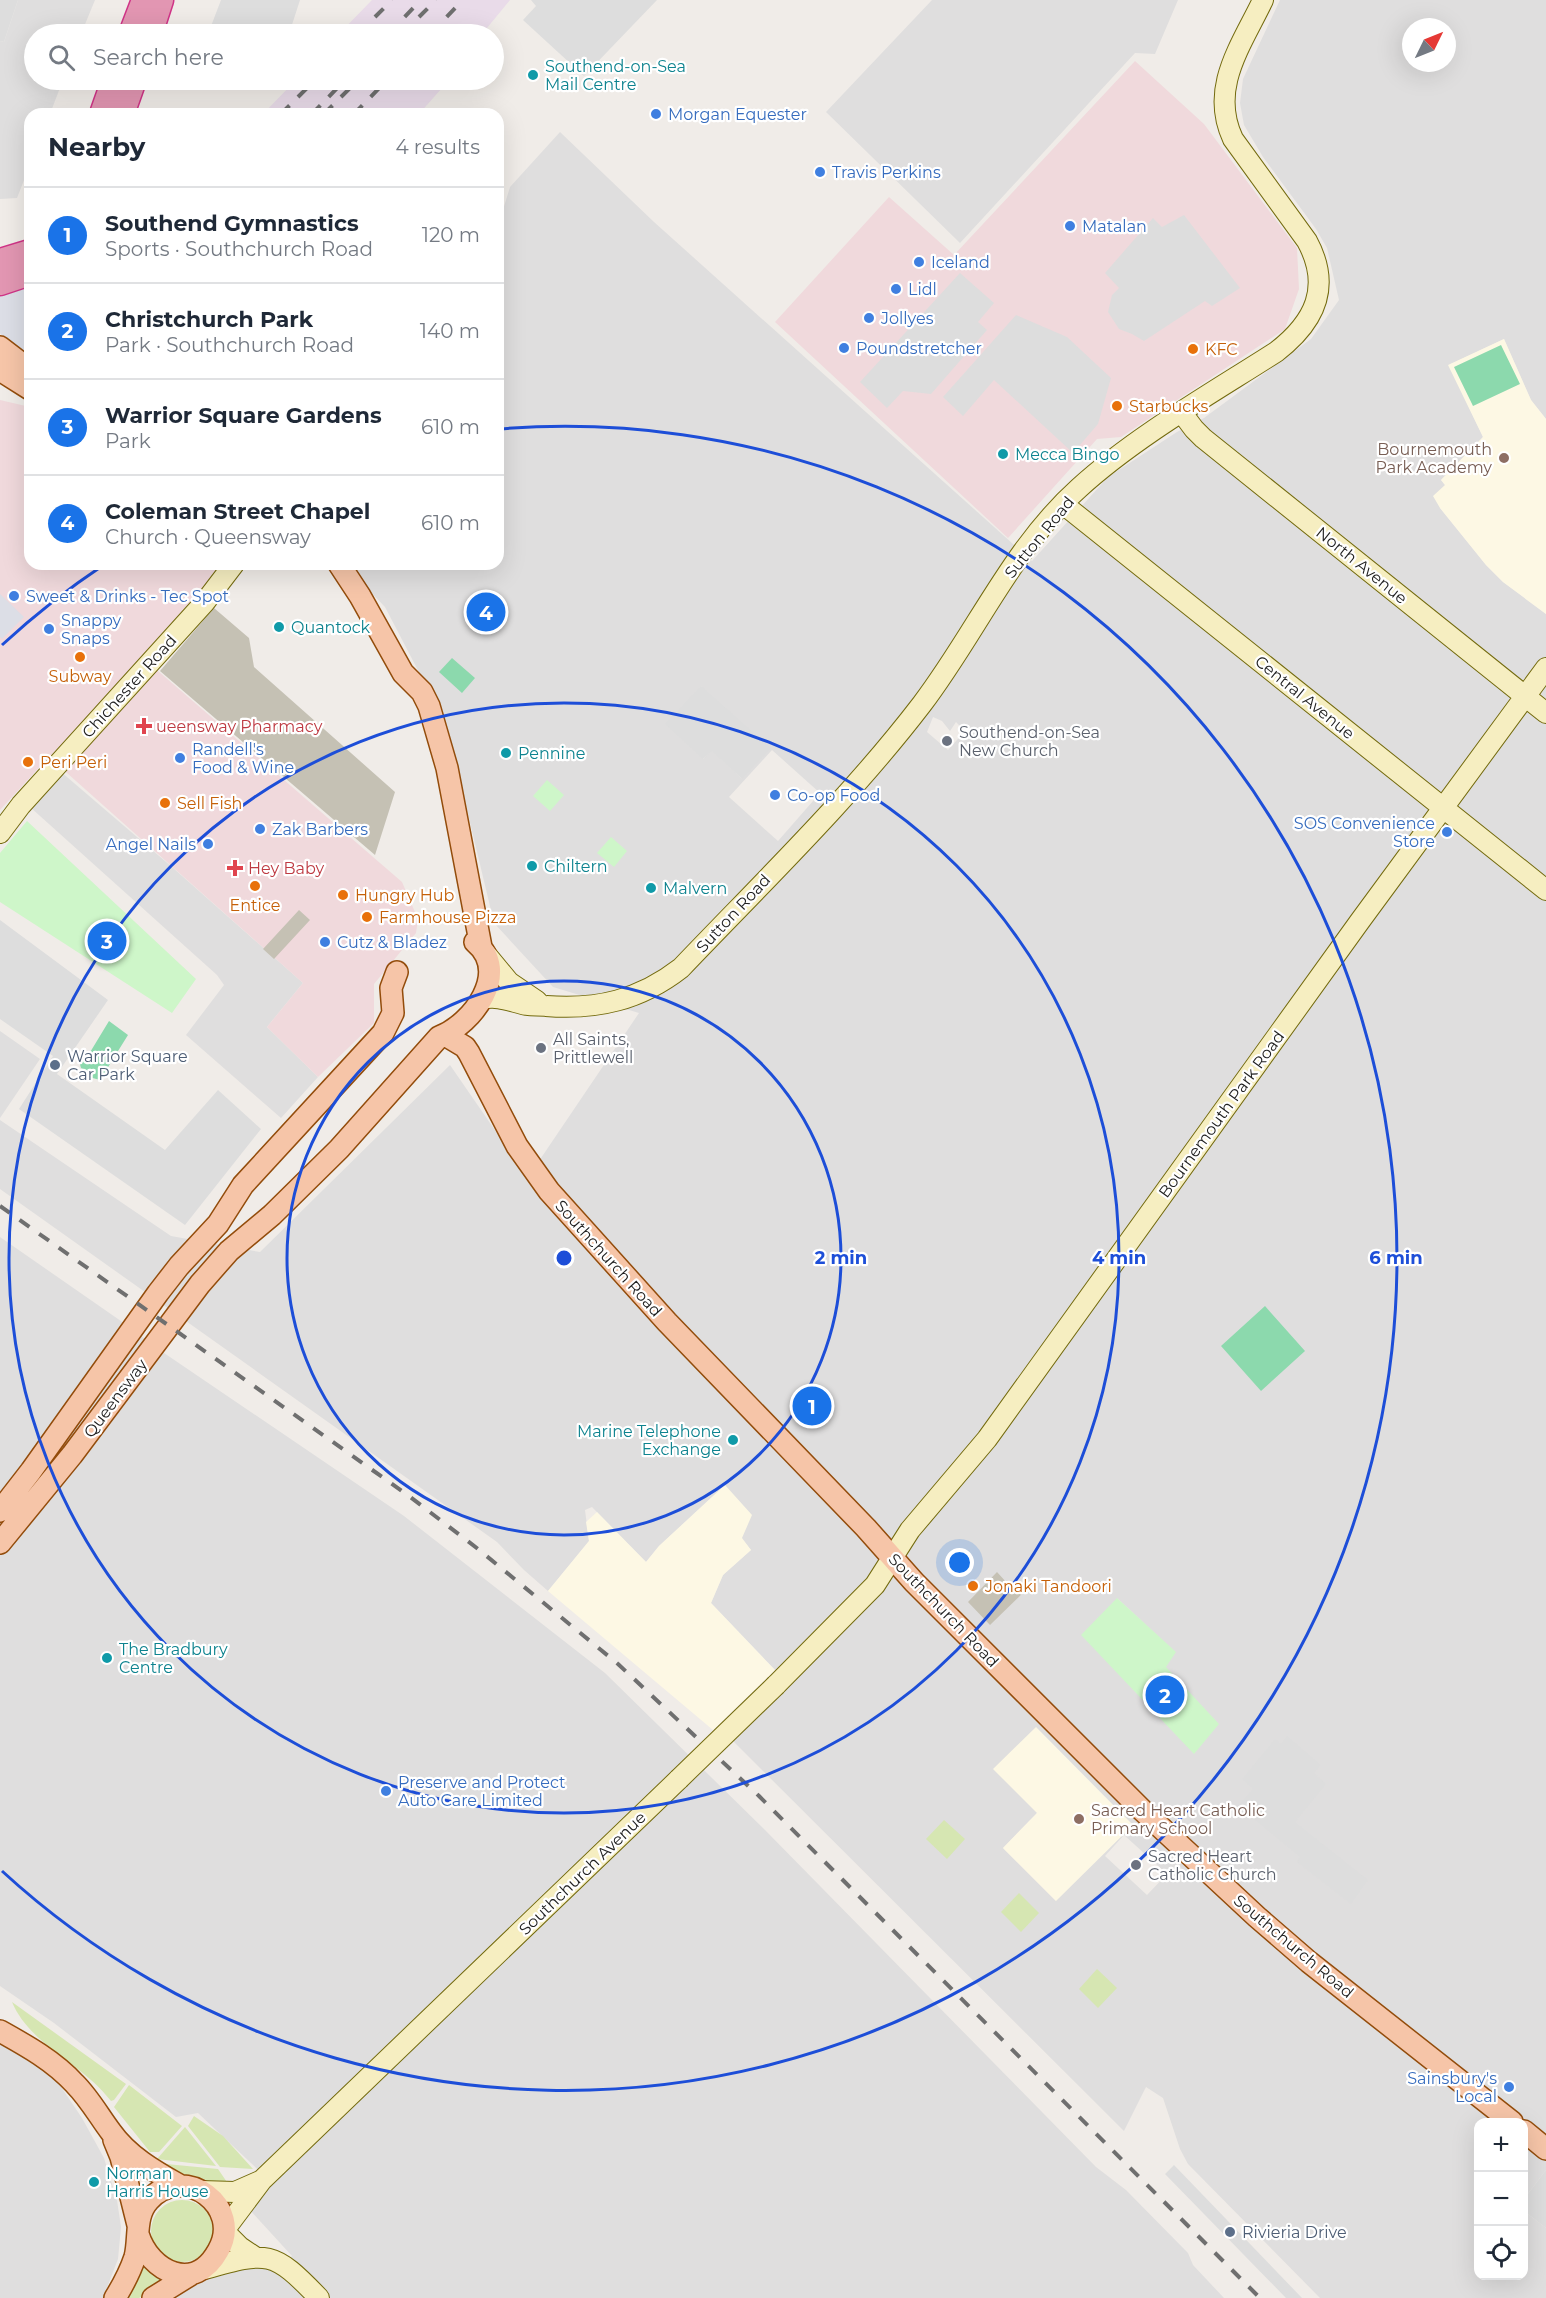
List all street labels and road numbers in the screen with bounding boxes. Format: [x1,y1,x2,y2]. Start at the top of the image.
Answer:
street label: Sutton Road [1001,493,1078,582]
street label: North Avenue [1312,523,1411,608]
street label: Chichester Road [78,631,181,742]
street label: Central Avenue [1251,652,1358,743]
street label: Sutton Road [692,870,774,956]
street label: Bournemouth Park Road [1155,1027,1288,1201]
street label: Southchurch Road [551,1196,666,1321]
street label: Queensway [80,1355,151,1441]
street label: Southchurch Road [885,1550,1003,1671]
street label: Southchurch Avenue [515,1808,650,1939]
street label: Southchurch Road [1230,1891,1357,2002]

